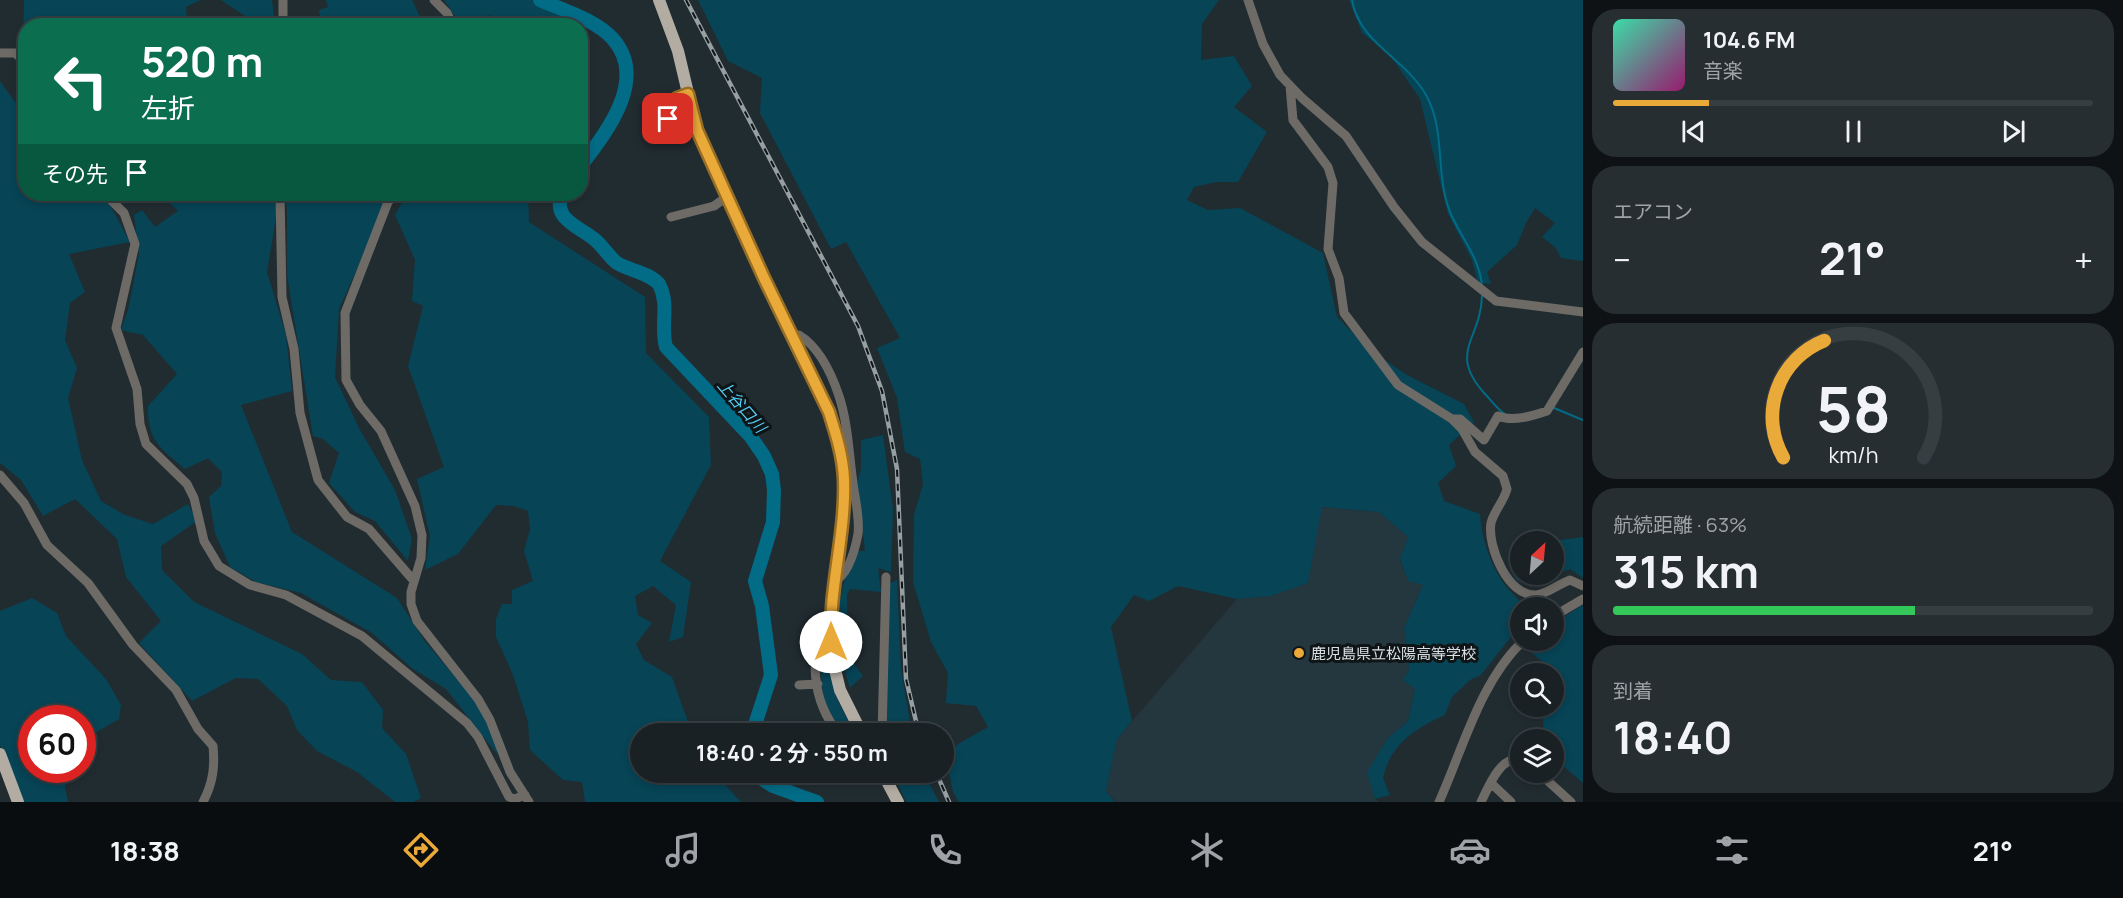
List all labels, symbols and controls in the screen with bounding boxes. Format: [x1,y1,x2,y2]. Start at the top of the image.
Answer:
text: 104.6 FM [1703,25,1795,55]
text: 520 m [141,32,263,90]
icon: left [42,42,120,120]
text: 音楽 [1703,57,1743,84]
text: 左折 [141,89,195,126]
pin [642,93,693,144]
icon: arrive [651,102,684,135]
icon: previous [1677,115,1710,148]
icon: pause [1837,115,1870,148]
icon: next [1997,115,2030,148]
icon: arrive [120,156,153,189]
text: その先 [42,159,108,189]
text: エアコン [1613,198,1693,225]
text: 21° [1819,227,1886,289]
text: − [1613,237,1631,282]
text: + [2074,237,2093,282]
text: 58 [1816,365,1890,451]
water label: 上谷口川 [713,375,773,439]
text: km/h [1828,440,1878,469]
text: 航続距離 · 63% [1613,511,1747,538]
north arrow [1510,531,1564,585]
map controls [1510,531,1564,783]
text: 315 km [1613,540,1759,602]
button: sound [1510,597,1564,651]
position arrow [799,610,863,674]
place label: 鹿児島県立松陽高等学校 [1311,643,1476,664]
marker: 鹿児島県立松陽高等学校 [1292,646,1306,660]
button: search [1510,663,1564,717]
text: 到着 [1613,677,1653,704]
speed limit sign: 60 [18,705,96,783]
text: 18:40 [1613,706,1733,768]
button: layers [1510,729,1564,783]
text: 18:40 · 2 分 · 550 m [696,738,888,768]
icon: directions [400,829,442,871]
icon: music [662,829,704,871]
icon: phone [924,829,966,871]
icon: climate [1186,829,1228,871]
icon: car [1449,829,1491,871]
icon: filters [1711,829,1753,871]
text: 18:38 [110,832,180,869]
text: 21° [1973,832,2013,869]

